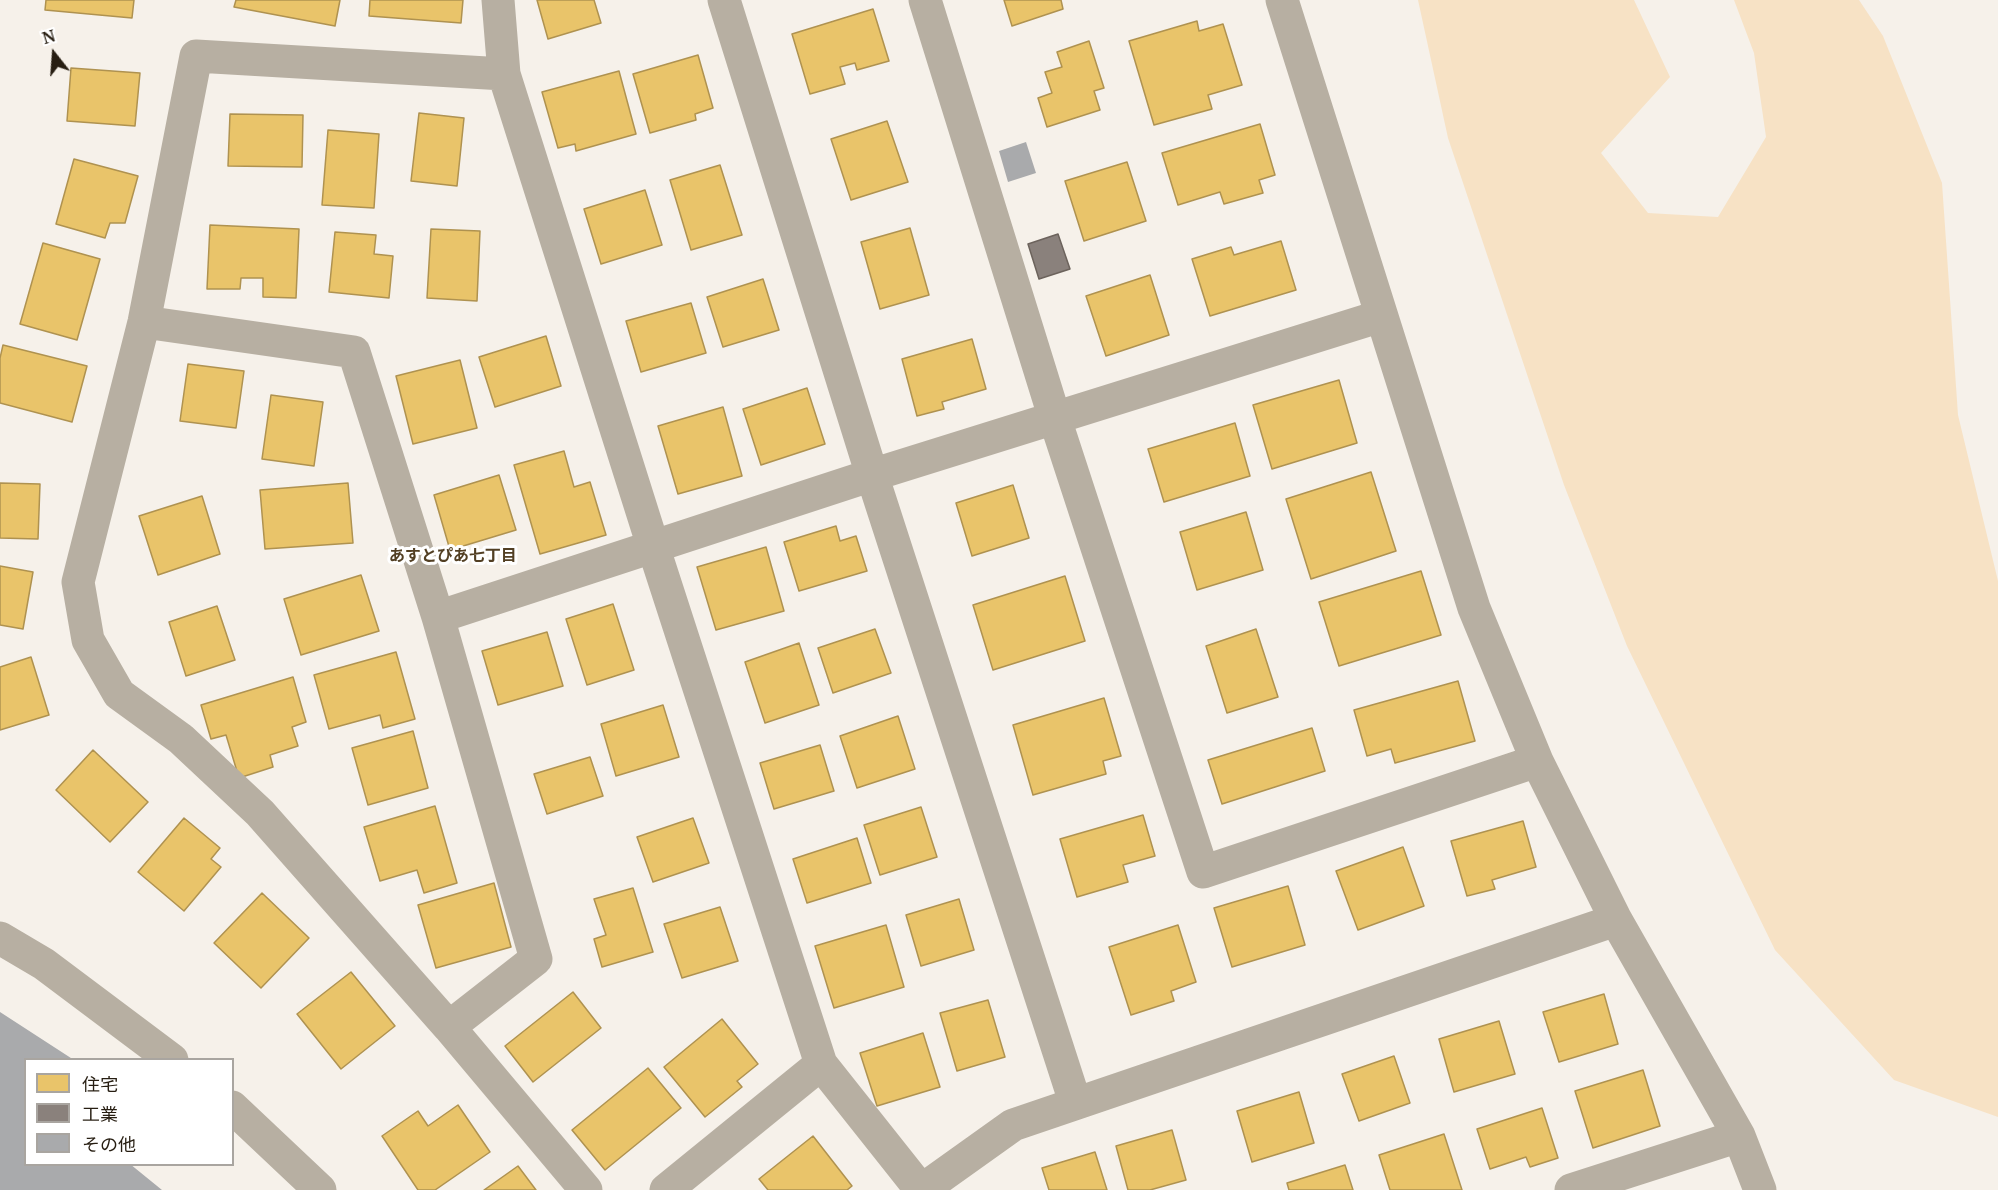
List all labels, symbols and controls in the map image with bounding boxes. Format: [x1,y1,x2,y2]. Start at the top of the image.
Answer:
north arrow [24,24,84,84]
text: N [39,24,58,49]
district label: あすとぴあ七丁目 [389,546,517,566]
legend [24,1058,234,1166]
text: 住宅 [82,1072,118,1096]
text: 工業 [82,1102,118,1126]
text: その他 [82,1132,136,1156]

